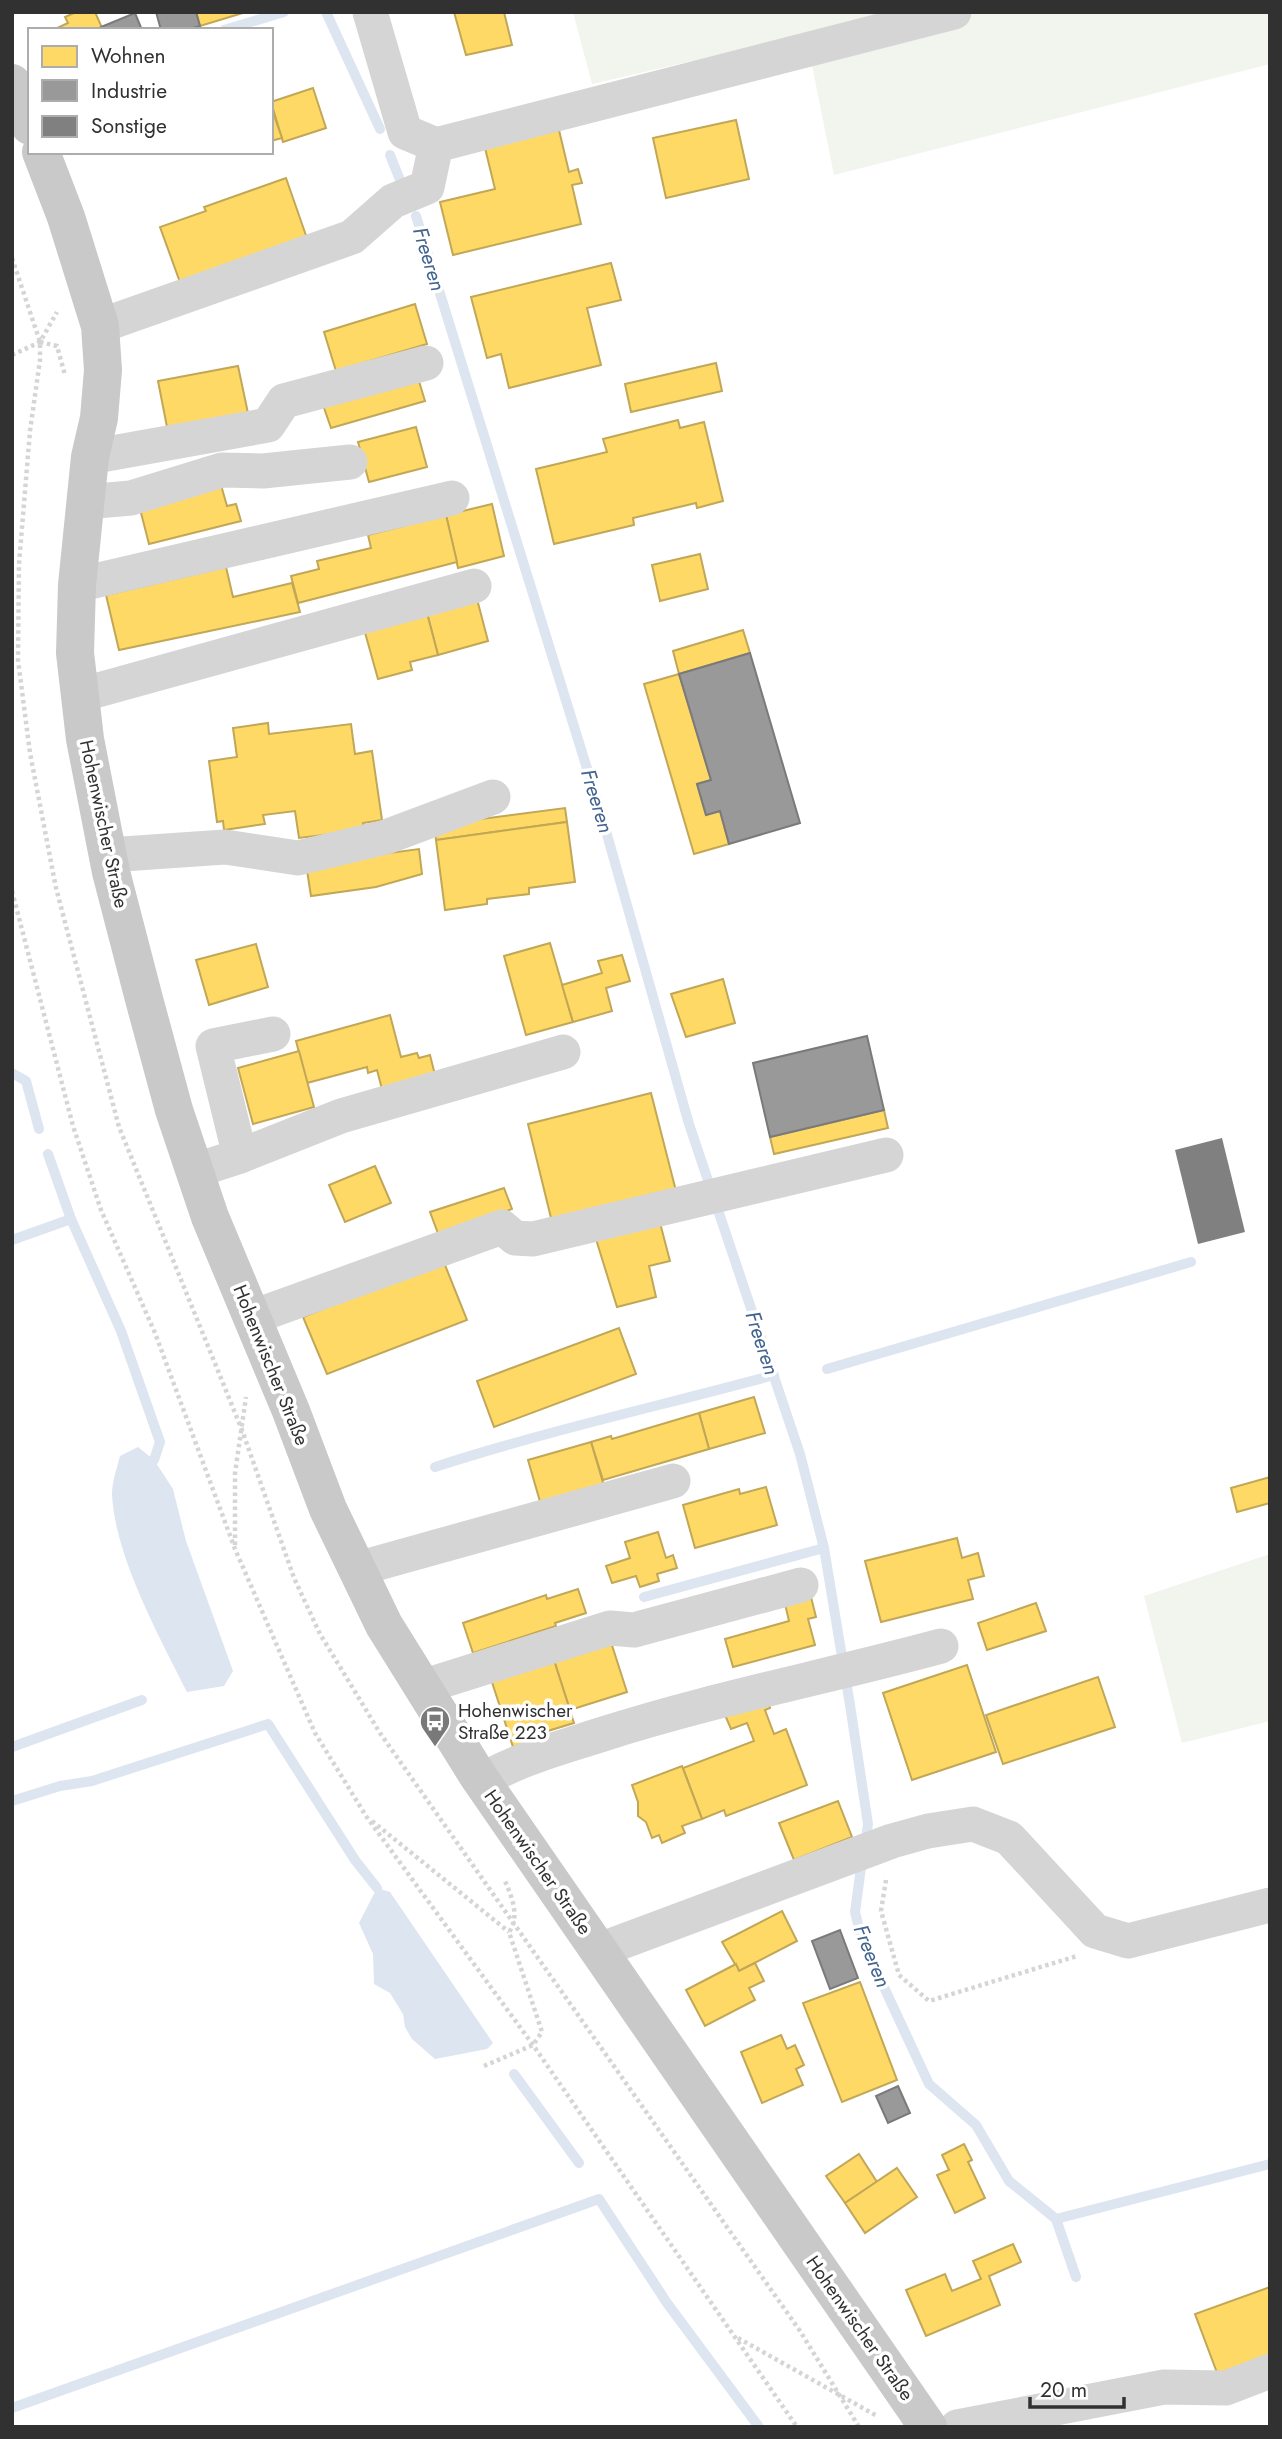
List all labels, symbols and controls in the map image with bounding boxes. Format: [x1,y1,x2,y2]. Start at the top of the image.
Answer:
legend [28,28,273,154]
text: Wohnen [91,41,165,71]
text: Industrie [91,76,167,106]
text: Sonstige [91,111,167,141]
water label: Freeren [405,223,453,295]
street label: Hohenwischer Straße [73,737,135,911]
water label: Freeren [573,765,621,837]
street label: Hohenwischer Straße [226,1281,316,1450]
water label: Freeren [738,1307,786,1379]
place label: Hohenwischer Straße 223 [458,1697,573,1746]
bus stop icon: Hohenwischer Straße 223 [418,1704,452,1748]
street label: Hohenwischer Straße [478,1784,598,1940]
water label: Freeren [846,1920,898,1992]
street label: Hohenwischer Straße [800,2250,920,2406]
scale bar [1030,2366,1124,2410]
text: 20 m [1040,2375,1087,2405]

